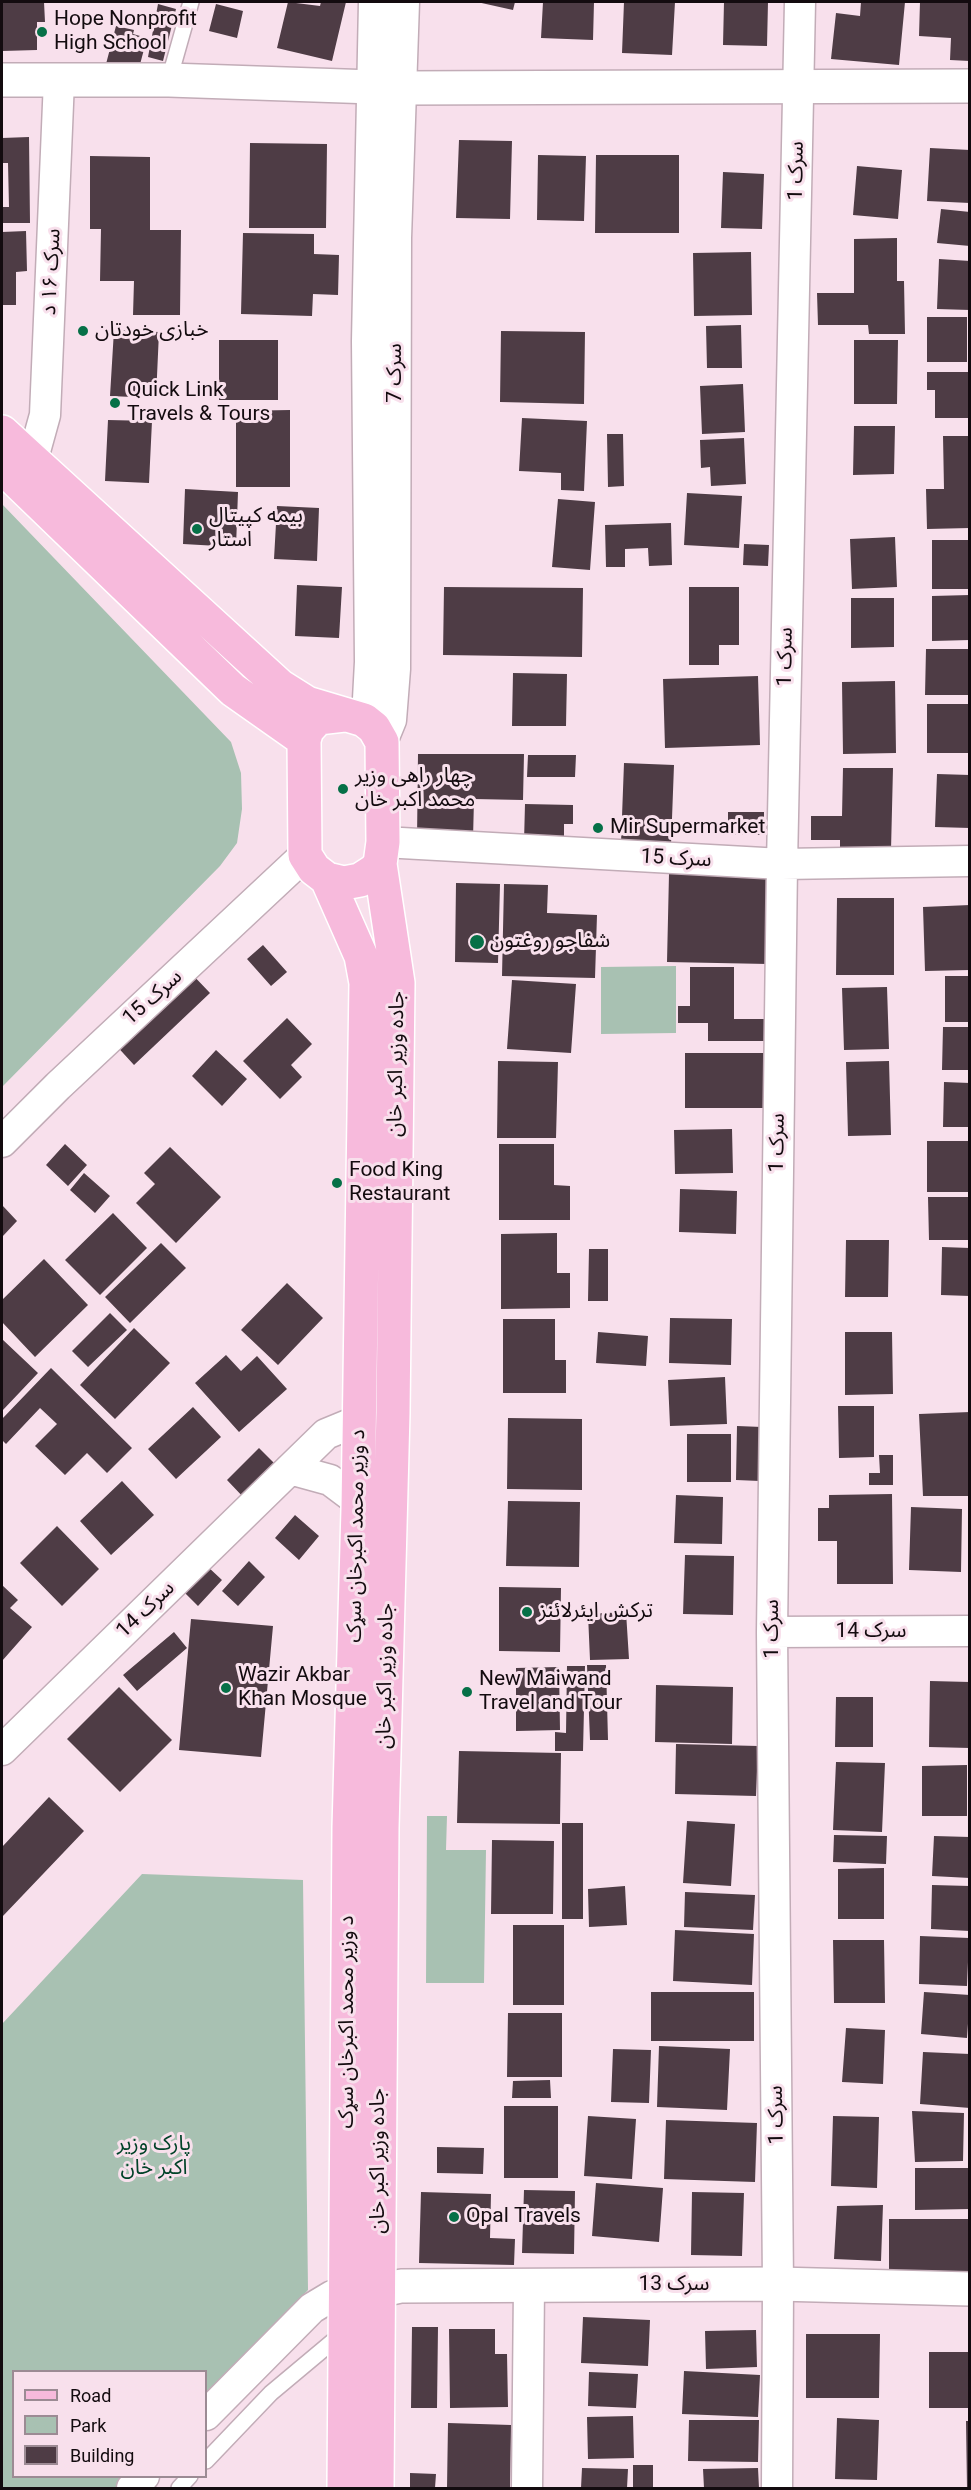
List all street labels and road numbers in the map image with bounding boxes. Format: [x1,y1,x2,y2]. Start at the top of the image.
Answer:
street label: سرک 1 [784,141,810,201]
street label: سرک ۱۶ د [37,228,67,316]
street label: سرک 7 [383,343,409,403]
street label: سرک 1 [773,627,799,687]
street label: سرک 15 [640,845,712,873]
street label: سرک 15 [118,965,188,1031]
street label: جاده وزیر اکبر خان [383,991,411,1137]
street label: سرک 1 [765,1113,791,1173]
street label: د وزیر محمد اکبرخان سړک [343,1429,371,1643]
street label: سرک 14 [112,1576,180,1644]
street label: سرک 1 [760,1599,786,1659]
street label: جاده وزیر اکبر خان [372,1603,400,1749]
street label: سرک 14 [835,1619,907,1645]
street label: د وزیر محمد اکبرخان سړک [335,1915,361,2129]
street label: سرک 1 [764,2085,790,2145]
street label: جاده وزیر اکبر خان [366,2088,392,2234]
street label: سرک 13 [638,2272,710,2298]

